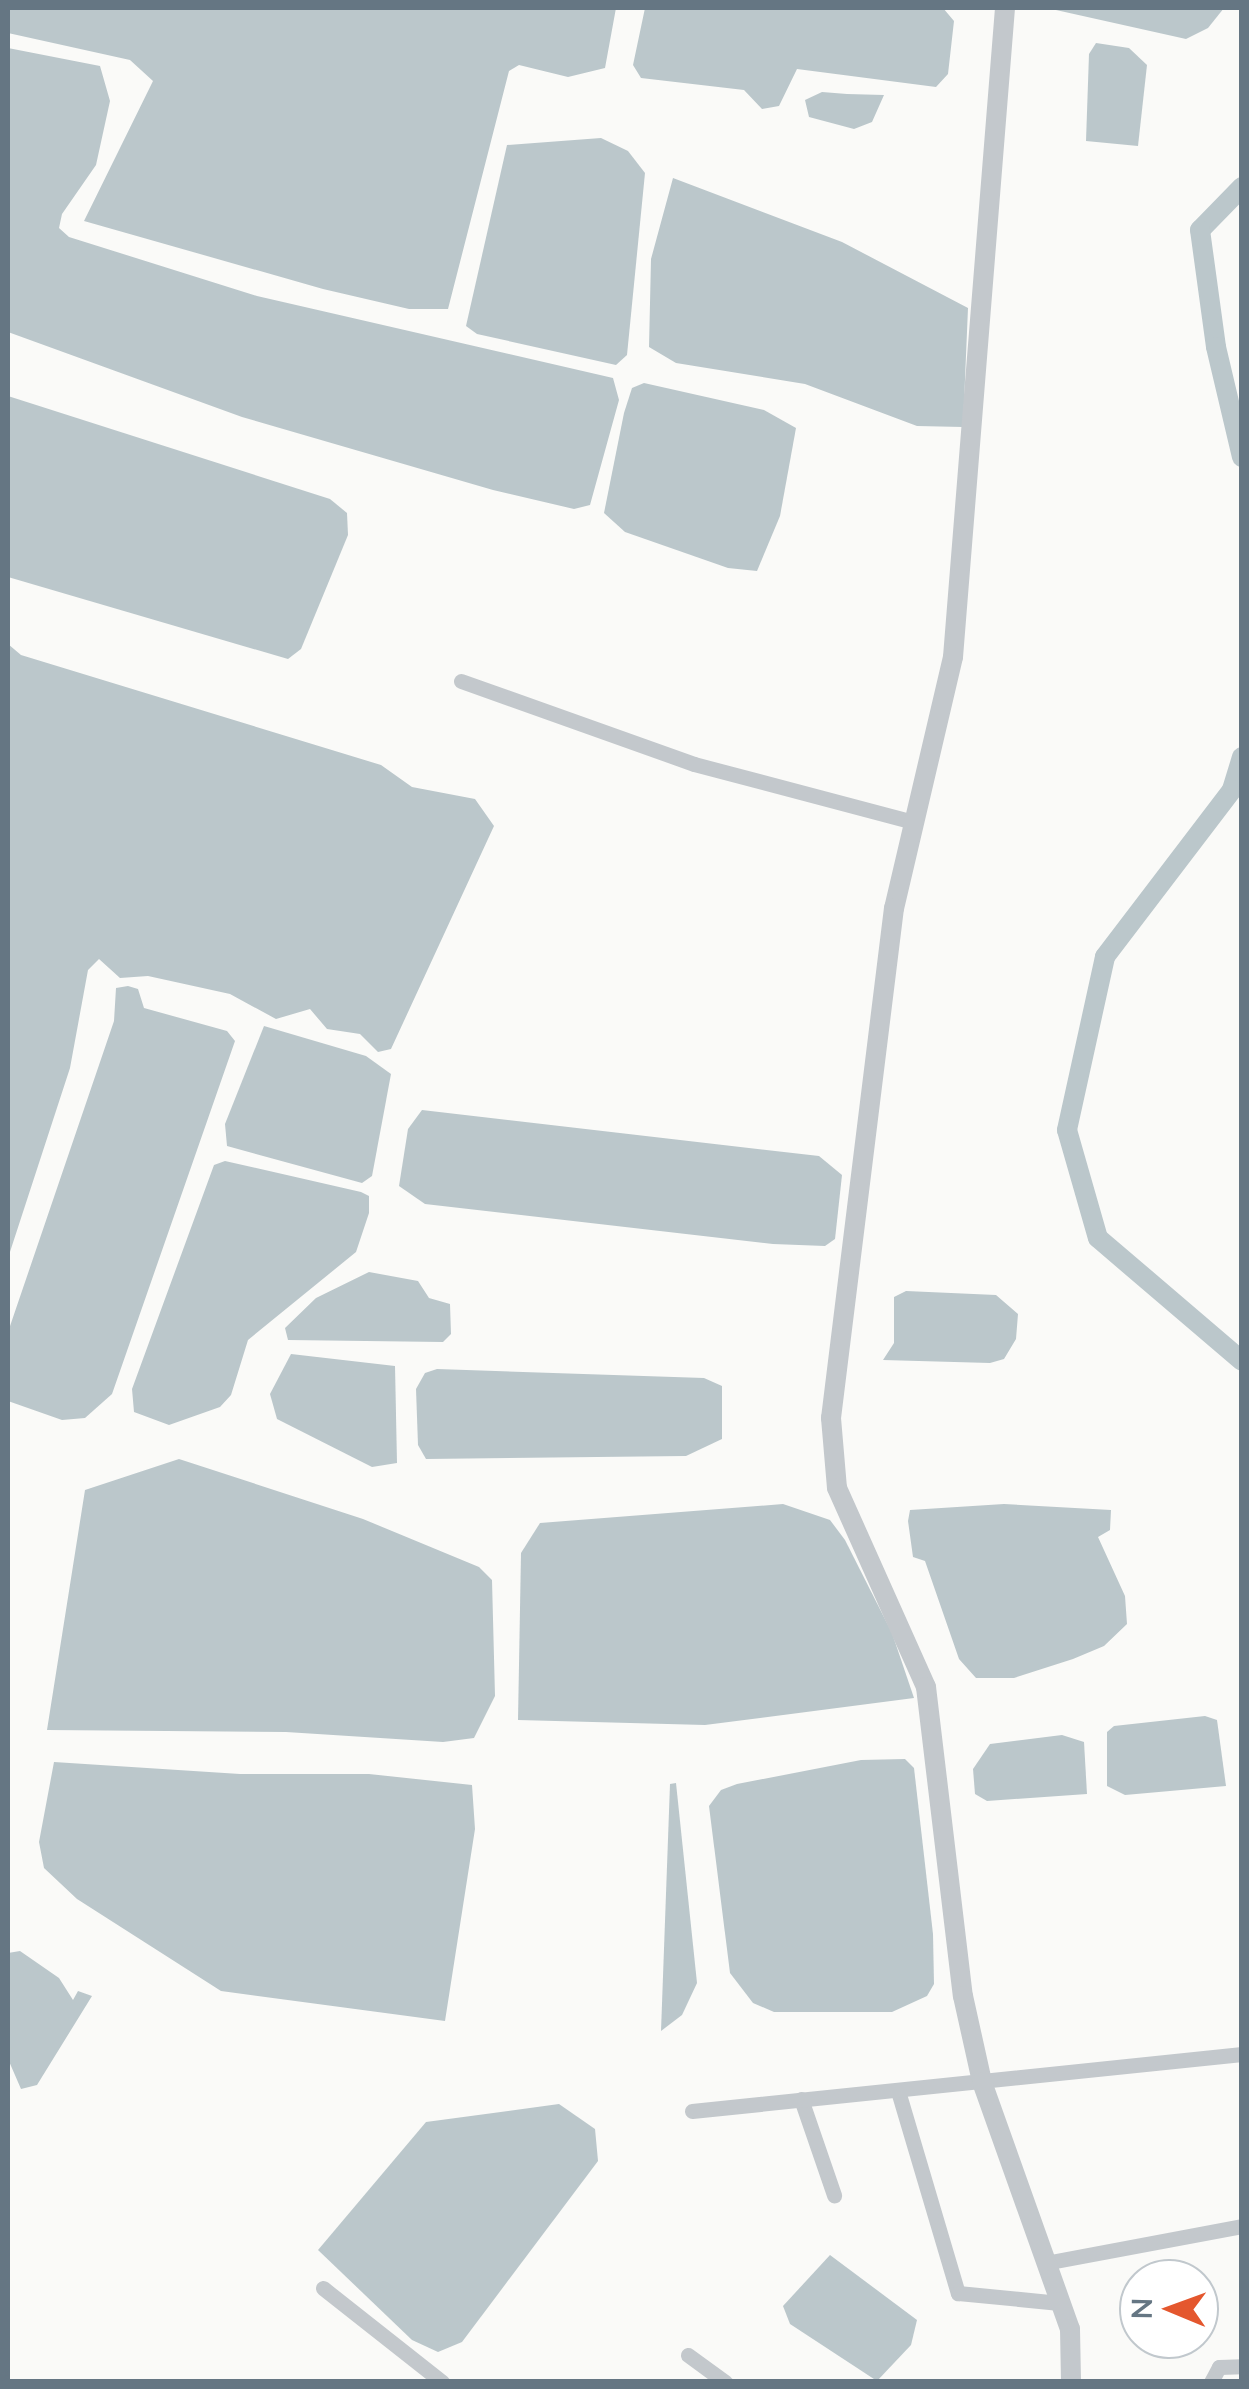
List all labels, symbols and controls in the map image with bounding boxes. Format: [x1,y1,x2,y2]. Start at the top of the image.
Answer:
north arrow [1119,2259,1219,2359]
text: N [1124,2297,1158,2320]

